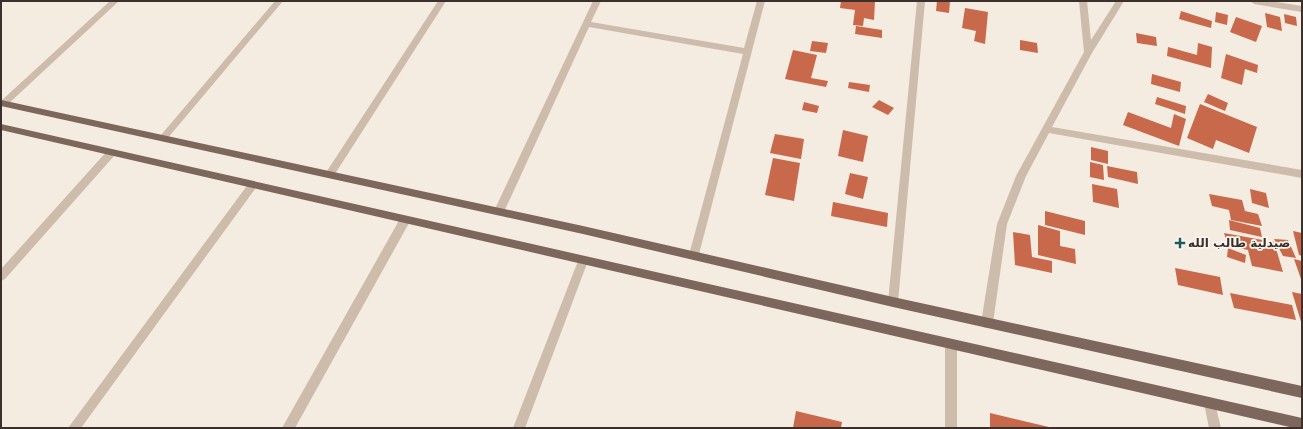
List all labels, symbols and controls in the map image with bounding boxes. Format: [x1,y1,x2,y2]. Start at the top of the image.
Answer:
place label: صيدلية طالب الله [1188,236,1290,250]
marker: صيدلية طالب الله [1175,238,1185,248]

